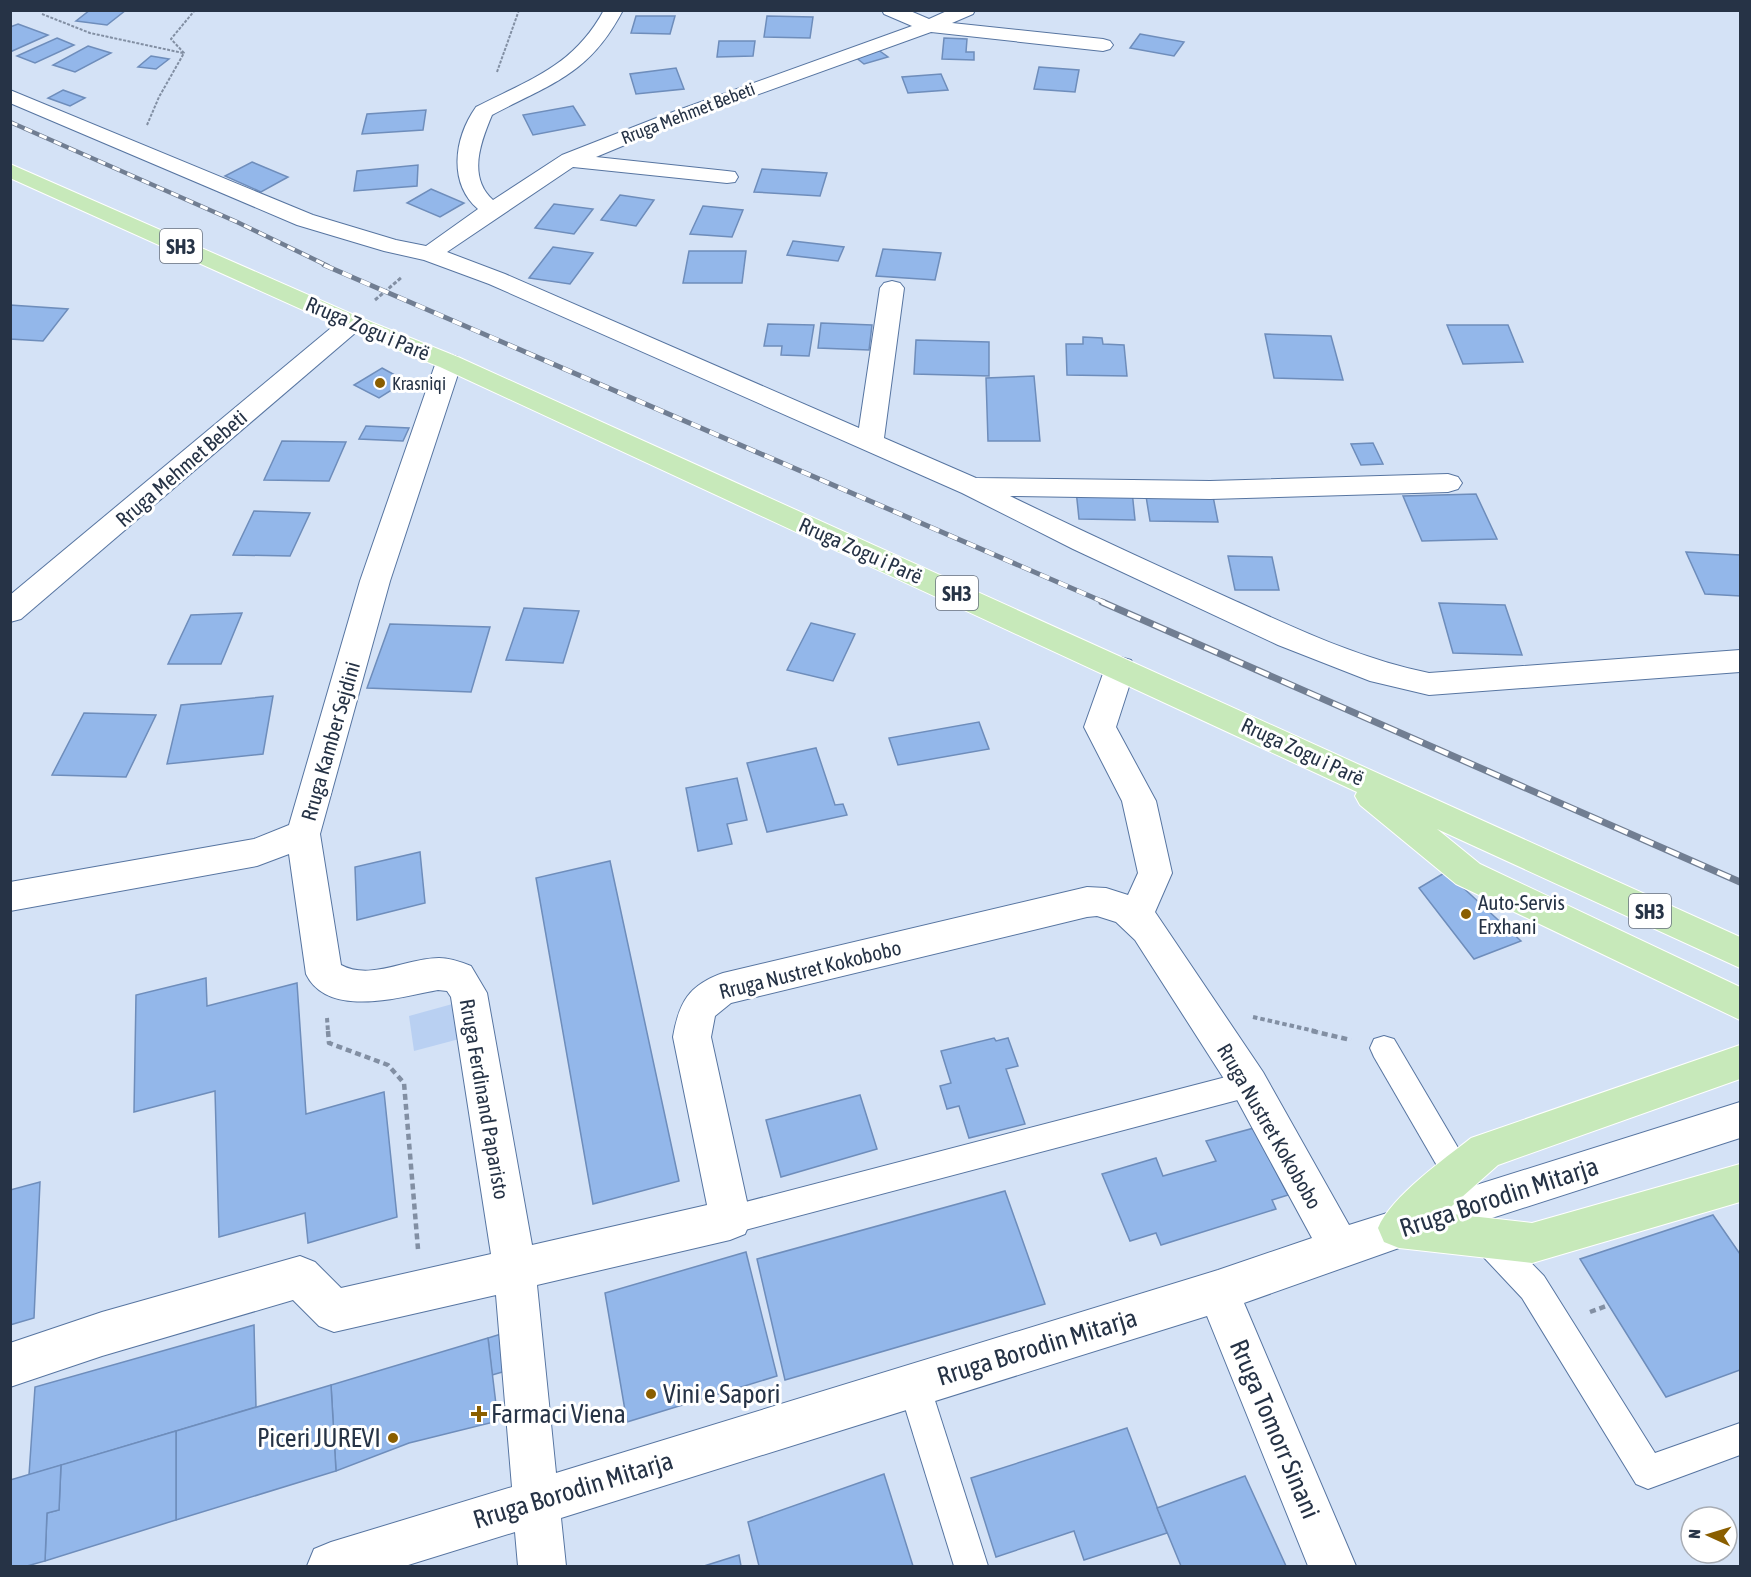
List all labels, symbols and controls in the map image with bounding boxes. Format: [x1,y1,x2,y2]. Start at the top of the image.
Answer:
street label: Rruga Mehmet Bebeti [618,78,758,148]
road number: SH3 [160,229,202,263]
street label: Rruga Zogu i Parë [302,291,434,365]
place label: Krasniqi [392,373,446,394]
marker: Krasniqi [373,376,387,390]
street label: Rruga Mehmet Bebeti [111,405,251,531]
street label: Rruga Zogu i Parë [796,512,926,588]
road number: SH3 [936,576,978,610]
street label: Rruga Kamber Sejdini [296,659,364,823]
street label: Rruga Zogu i Parë [1238,712,1368,790]
place label: Auto-Servis Erxhani [1478,890,1565,938]
road number: SH3 [1629,894,1671,928]
marker: Auto-Servis Erxhani [1459,907,1473,921]
street label: Rruga Nustret Kokobobo [716,935,904,1003]
street label: Rruga Ferdinand Paparisto [456,997,514,1201]
street label: Rruga Nustret Kokobobo [1213,1039,1327,1213]
street label: Rruga Borodin Mitarja [1396,1151,1602,1243]
street label: Rruga Borodin Mitarja [934,1302,1140,1392]
street label: Rruga Tomorr Sinani [1224,1335,1326,1523]
place label: Vini e Sapori [663,1379,780,1409]
marker: Vini e Sapori [644,1387,658,1401]
place label: Farmaci Viena [491,1399,626,1429]
marker: Farmaci Viena [472,1407,486,1421]
place label: Piceri JUREVI [257,1423,381,1453]
marker: Piceri JUREVI [386,1431,400,1445]
street label: Rruga Borodin Mitarja [470,1445,676,1535]
north arrow [1679,1505,1739,1565]
text: N [1685,1529,1703,1539]

